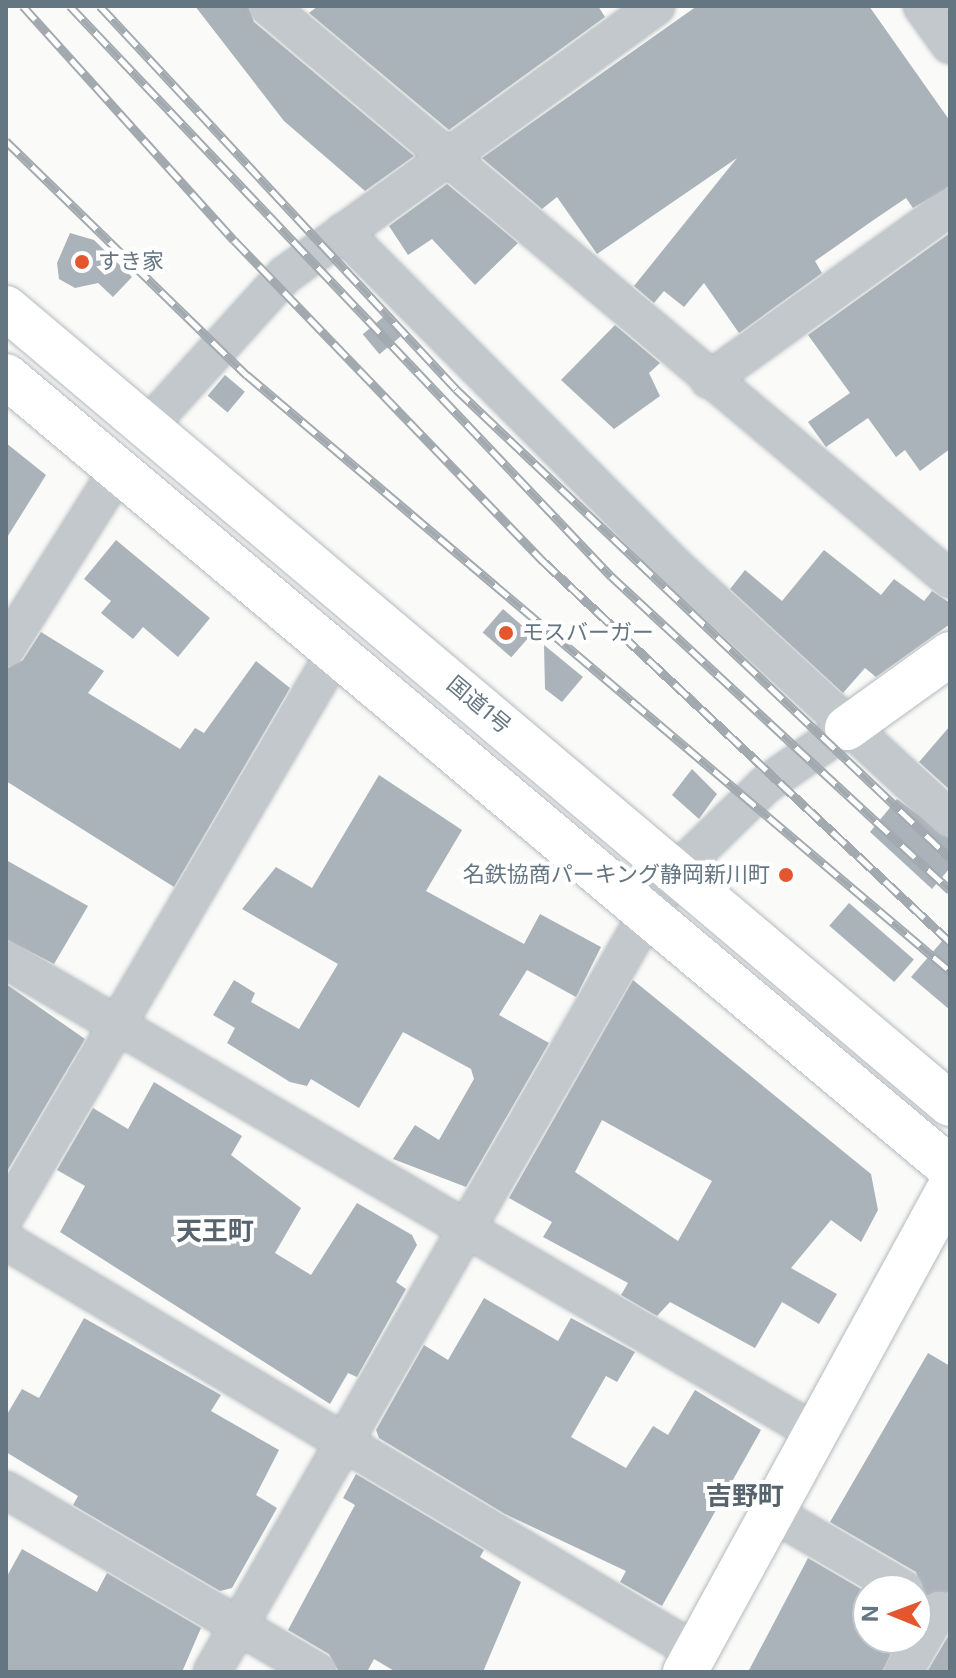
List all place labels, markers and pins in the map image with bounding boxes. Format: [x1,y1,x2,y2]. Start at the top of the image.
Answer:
place label: すき家 [98,249,164,275]
marker: すき家 [73,253,91,271]
place label: モスバーガー [522,620,654,646]
marker: モスバーガー [497,624,515,642]
place label: 名鉄協商パーキング静岡新川町 [462,862,770,888]
marker: 名鉄協商パーキング静岡新川町 [777,866,795,884]

